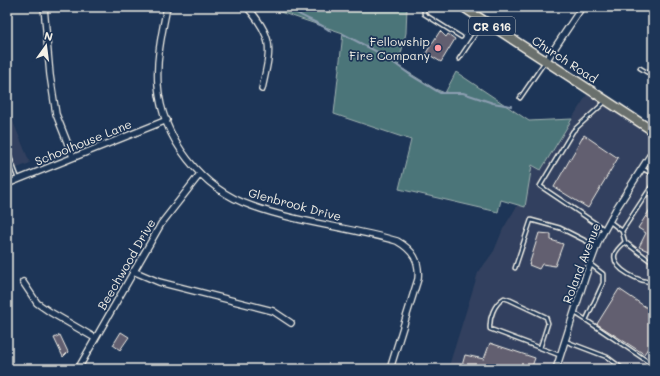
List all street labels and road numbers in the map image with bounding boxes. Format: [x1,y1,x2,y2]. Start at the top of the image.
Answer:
road number: CR 616 [469,17,515,35]
street label: Church Road [529,32,601,86]
street label: Schoolhouse Lane [32,115,134,169]
street label: Glenbrook Drive [247,184,343,224]
street label: Beechwood Drive [93,215,159,313]
street label: Roland Avenue [558,220,604,306]

